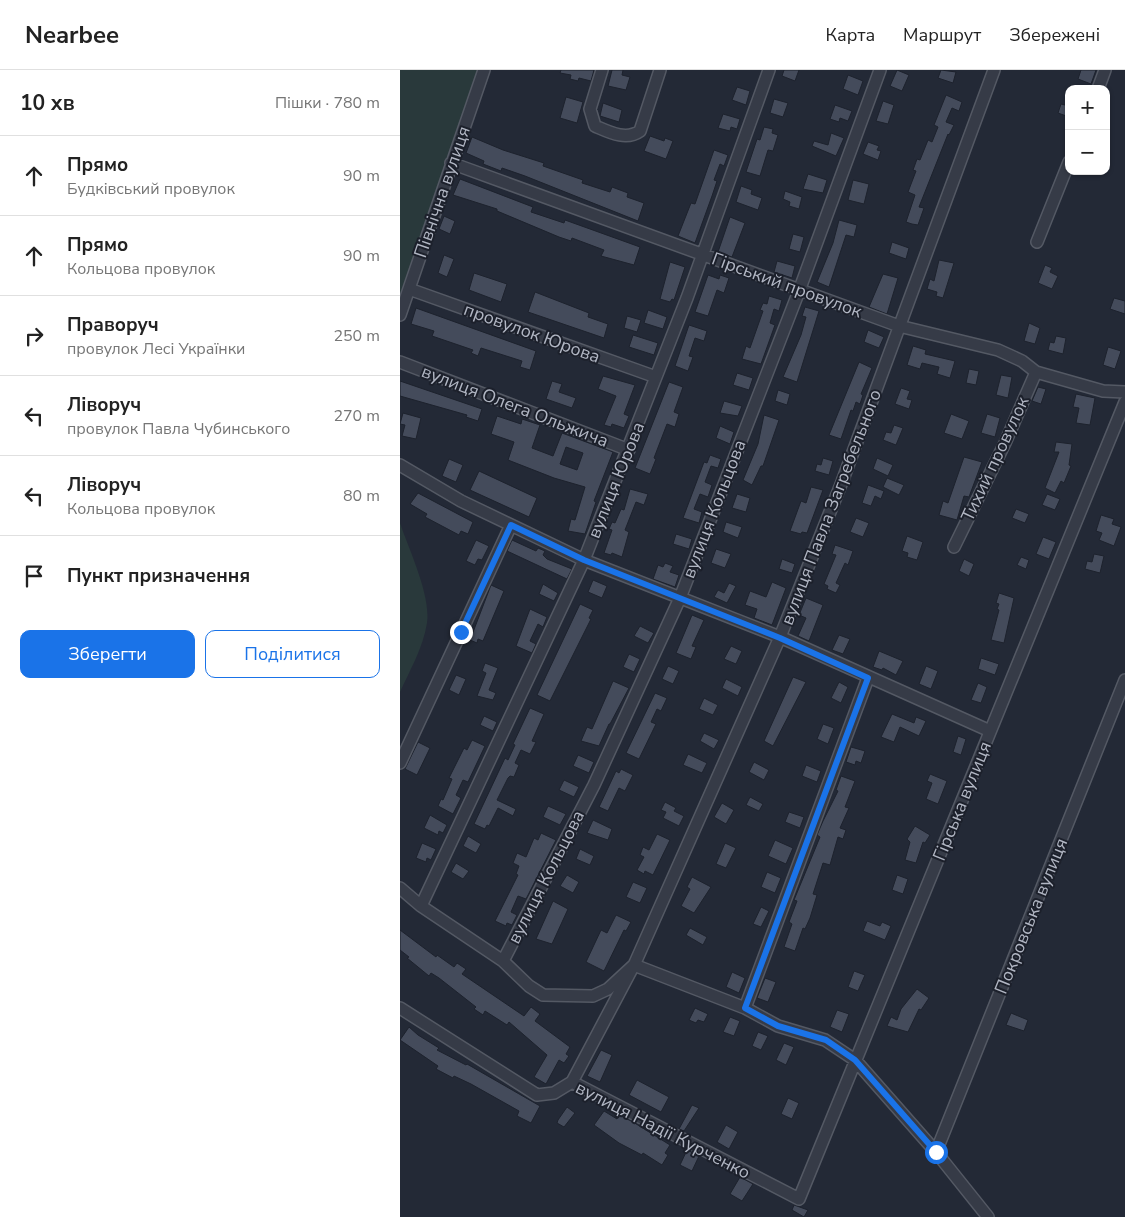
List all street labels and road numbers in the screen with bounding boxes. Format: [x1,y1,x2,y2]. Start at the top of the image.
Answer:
street label: Північна вулиця [408,123,476,261]
street label: Гірський провулок [709,247,866,324]
street label: провулок Юрова [461,297,603,369]
street label: вулиця Олега Ольжича [418,359,612,453]
street label: вулиця Павла Загребельного [775,386,887,628]
street label: Тихий провулок [956,392,1035,525]
street label: вулиця Юрова [582,418,650,542]
street label: вулиця Кольцова [677,436,751,582]
street label: Гірська вулиця [927,738,997,864]
street label: вулиця Кольцова [502,806,590,948]
street label: Покровська вулиця [989,835,1073,997]
street label: вулиця Надії Курченко [571,1075,755,1185]

